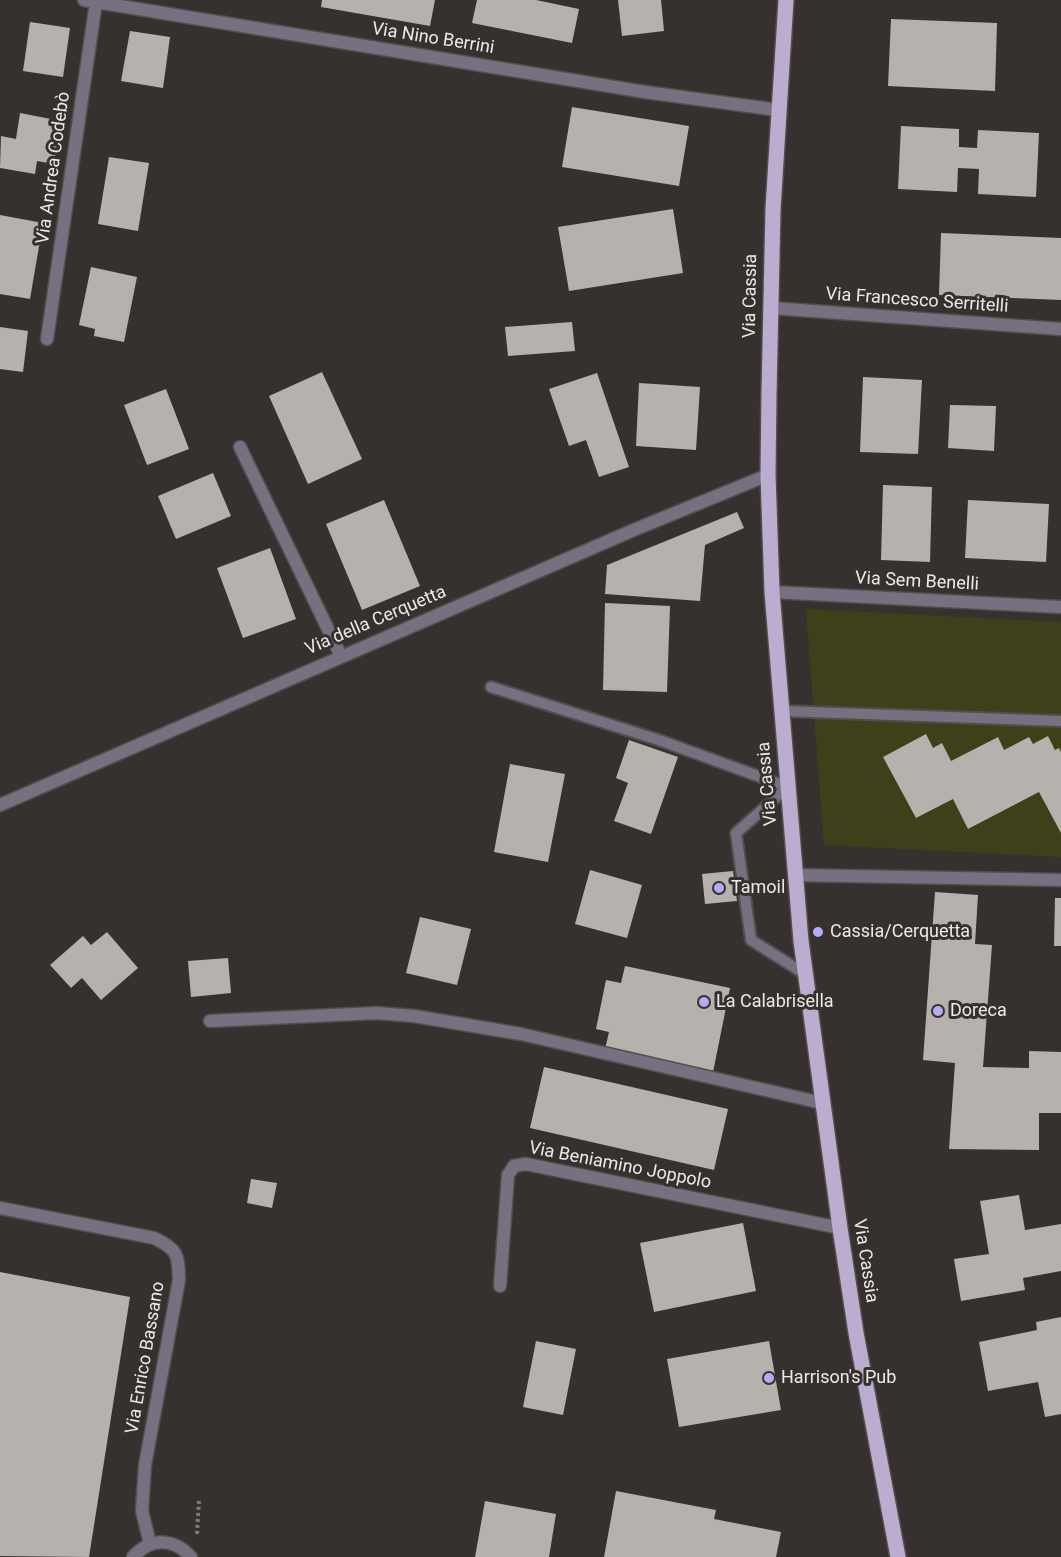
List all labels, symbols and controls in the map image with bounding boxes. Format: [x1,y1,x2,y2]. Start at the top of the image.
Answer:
street label: Via Nino Berrini [370,19,496,59]
street label: Via Andrea Codebò [33,90,75,246]
street label: Via Cassia [739,254,763,338]
street label: Via Francesco Serritelli [825,284,1009,318]
street label: Via Sem Benelli [855,568,979,596]
street label: Via della Cerquetta [302,582,450,660]
street label: Via Cassia [754,741,782,827]
place label: Tamoil [731,877,785,899]
marker: Tamoil [712,881,726,895]
place label: Cassia/Cerquetta [830,921,970,943]
marker: Cassia/Cerquetta [811,925,825,939]
place label: La Calabrisella [716,991,834,1013]
marker: La Calabrisella [697,995,711,1009]
place label: Doreca [950,1000,1007,1022]
marker: Doreca [931,1004,945,1018]
street label: Via Beniamino Joppolo [527,1138,713,1194]
street label: Via Cassia [848,1218,882,1304]
street label: Via Enrico Bassano [122,1280,170,1436]
place label: Harrison's Pub [781,1367,896,1389]
marker: Harrison's Pub [762,1371,776,1385]

